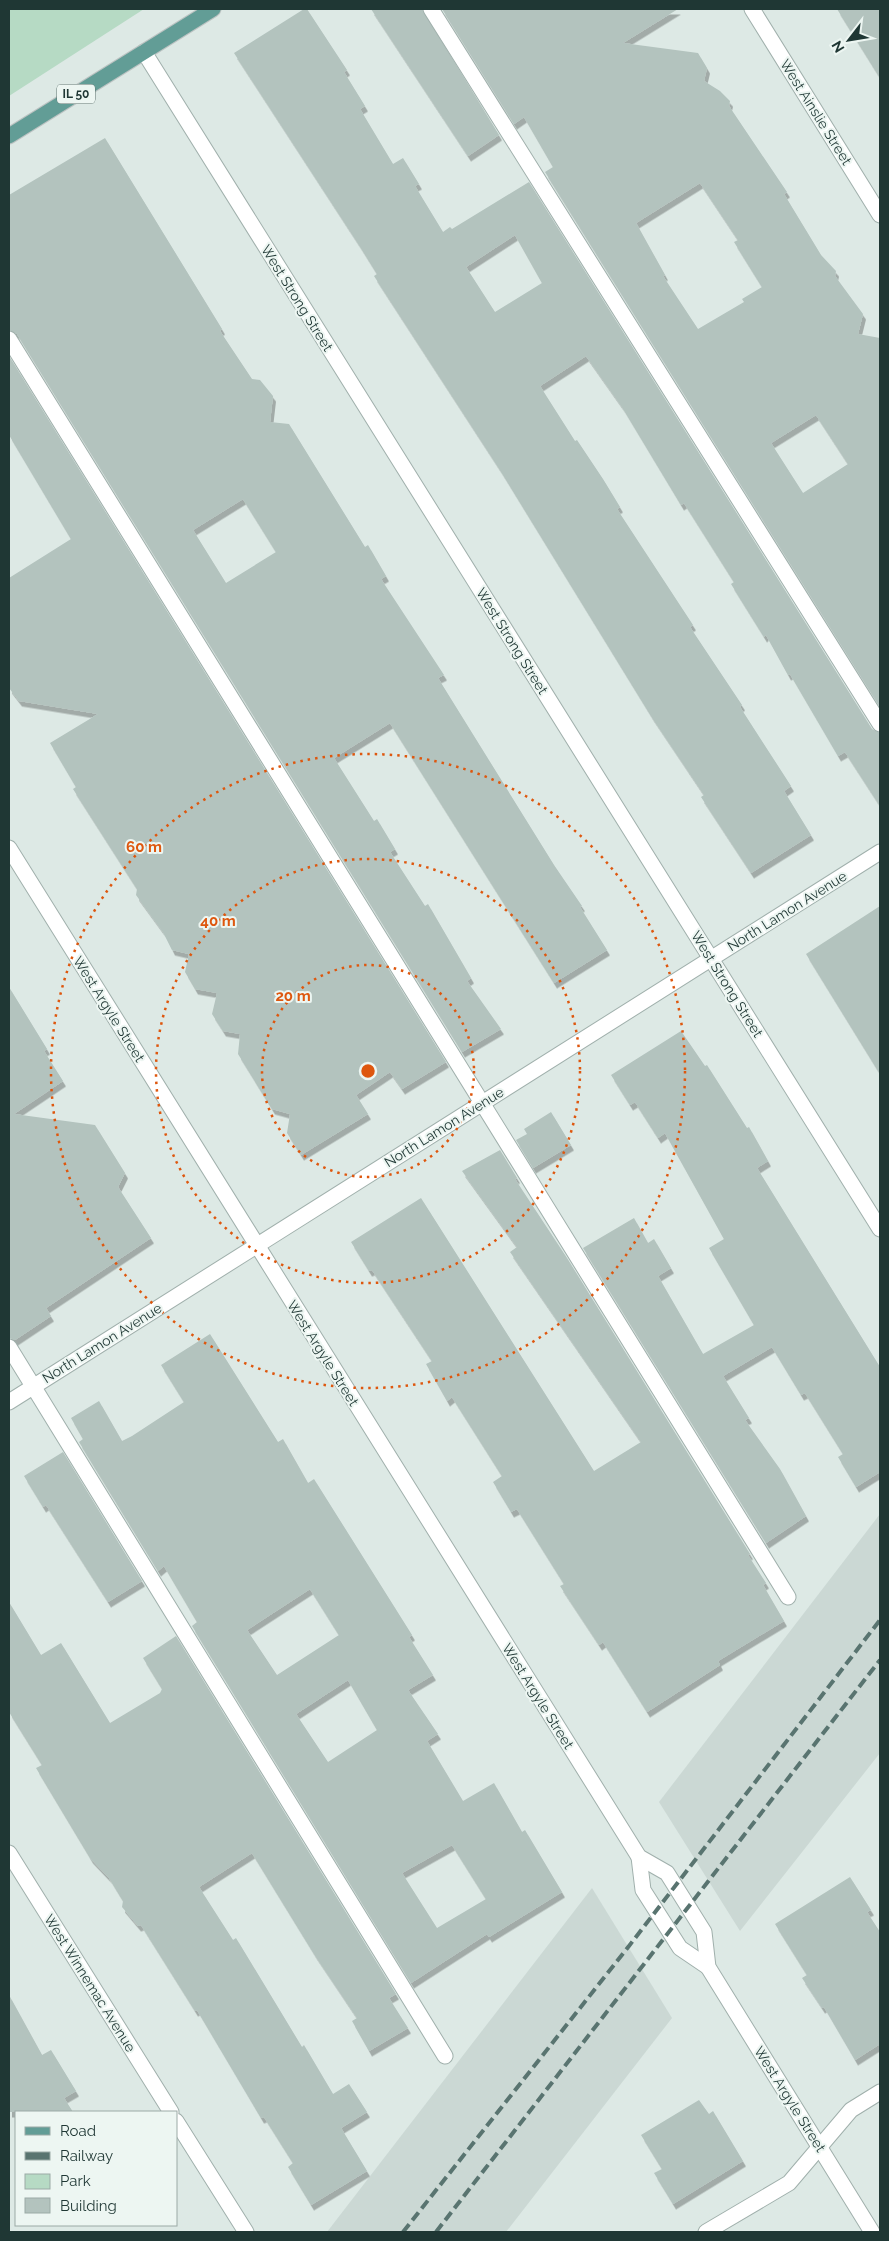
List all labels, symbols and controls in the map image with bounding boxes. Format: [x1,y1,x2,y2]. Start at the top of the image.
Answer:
north arrow [824,15,874,65]
text: N [828,38,847,55]
street label: West Ainslie Street [777,56,855,168]
road number: IL 50 [57,85,95,104]
street label: West Strong Street [258,242,336,354]
street label: West Strong Street [473,585,551,697]
text: 60 m [126,838,162,856]
street label: North Lamon Avenue [724,868,850,954]
text: 40 m [200,912,236,930]
street label: West Strong Street [688,928,766,1040]
street label: West Argyle Street [70,953,148,1065]
text: 20 m [275,987,311,1005]
centre of rings [359,1062,377,1080]
street label: North Lamon Avenue [381,1084,507,1170]
street label: West Argyle Street [284,1297,362,1409]
street label: North Lamon Avenue [39,1300,165,1386]
street label: West Argyle Street [499,1640,577,1752]
street label: West Winnemac Avenue [41,1911,139,2055]
street label: West Argyle Street [751,2043,829,2155]
legend [15,2111,178,2226]
text: Road [60,2122,96,2140]
text: Railway [60,2147,113,2165]
text: Park [60,2172,91,2190]
text: Building [60,2197,117,2215]

